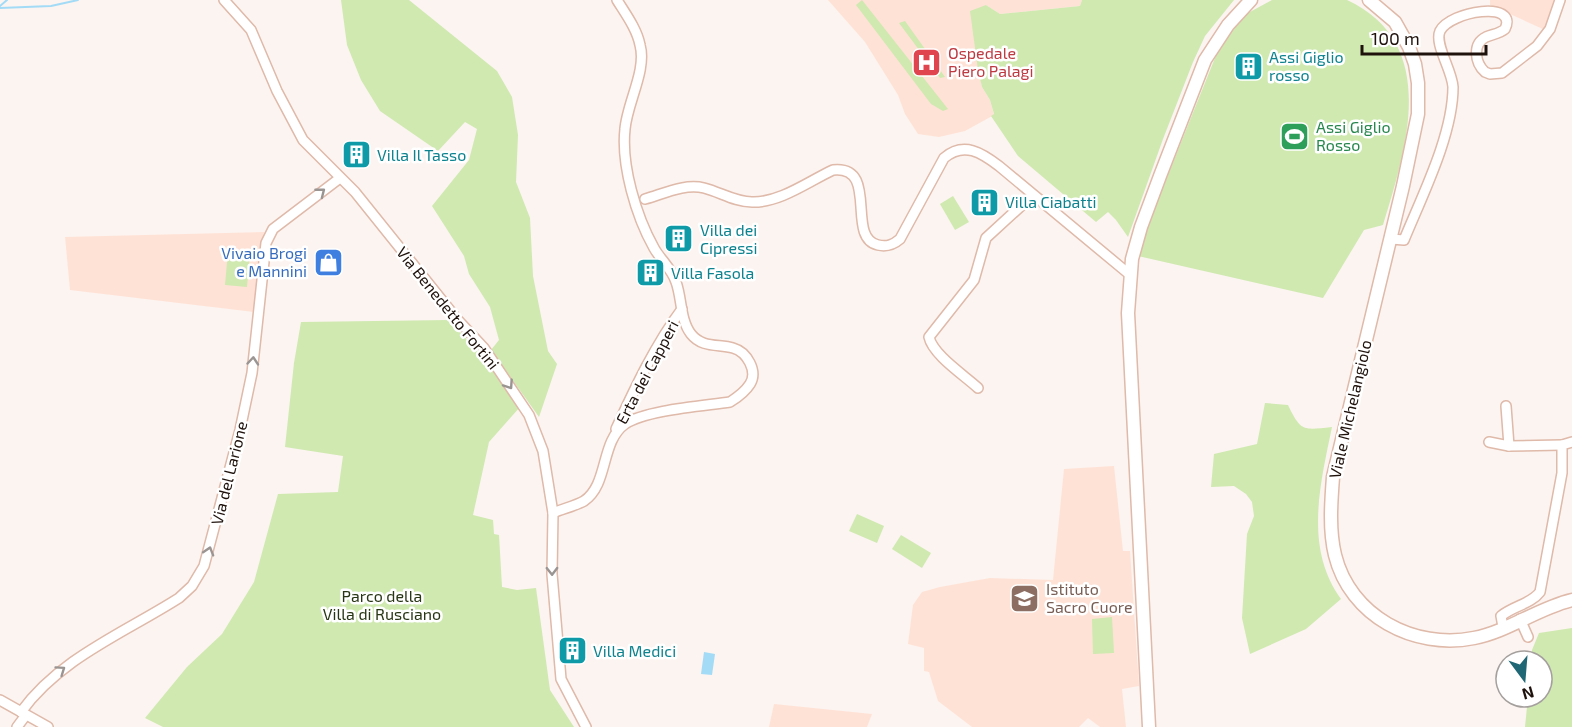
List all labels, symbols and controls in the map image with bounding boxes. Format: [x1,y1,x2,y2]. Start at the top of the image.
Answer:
scale bar [1362,18,1486,56]
text: 100 m [1371,27,1420,49]
place label: Ospedale Piero Palagi [948,43,1033,80]
hospital icon: Ospedale Piero Palagi [911,46,943,78]
place label: Assi Giglio rosso [1269,47,1344,84]
building icon: Assi Giglio rosso [1232,50,1264,82]
place label: Assi Giglio Rosso [1316,117,1391,154]
sports icon: Assi Giglio Rosso [1279,120,1311,152]
building icon: Villa Il Tasso [340,139,372,171]
place label: Villa Il Tasso [377,145,466,164]
building icon: Villa Ciabatti [968,186,1000,218]
one-way arrow [314,189,325,200]
place label: Villa Ciabatti [1005,192,1097,211]
place label: Villa dei Cipressi [700,220,757,257]
building icon: Villa dei Cipressi [663,223,695,255]
place label: Vivaio Brogi e Mannini [221,243,307,280]
street label: Via Benedetto Fortini [393,243,504,373]
shop icon: Vivaio Brogi e Mannini [312,246,344,278]
building icon: Villa Fasola [634,257,666,289]
place label: Villa Fasola [671,263,754,282]
street label: Erta dei Capperi [611,317,682,427]
street label: Viale Michelangiolo [1324,338,1375,480]
one-way arrow [246,357,259,366]
one-way arrow [502,379,513,390]
street label: Via del Larione [206,419,251,527]
one-way arrow [202,546,214,557]
one-way arrow [546,566,558,575]
place label: Istituto Sacro Cuore [1046,579,1133,616]
school or university icon: Istituto Sacro Cuore [1009,582,1041,614]
park label: Parco della Villa di Rusciano [323,586,441,623]
building icon: Villa Medici [556,635,588,667]
place label: Villa Medici [593,641,676,660]
north arrow [1494,649,1554,709]
one-way arrow [55,666,66,677]
text: N [1520,683,1536,705]

